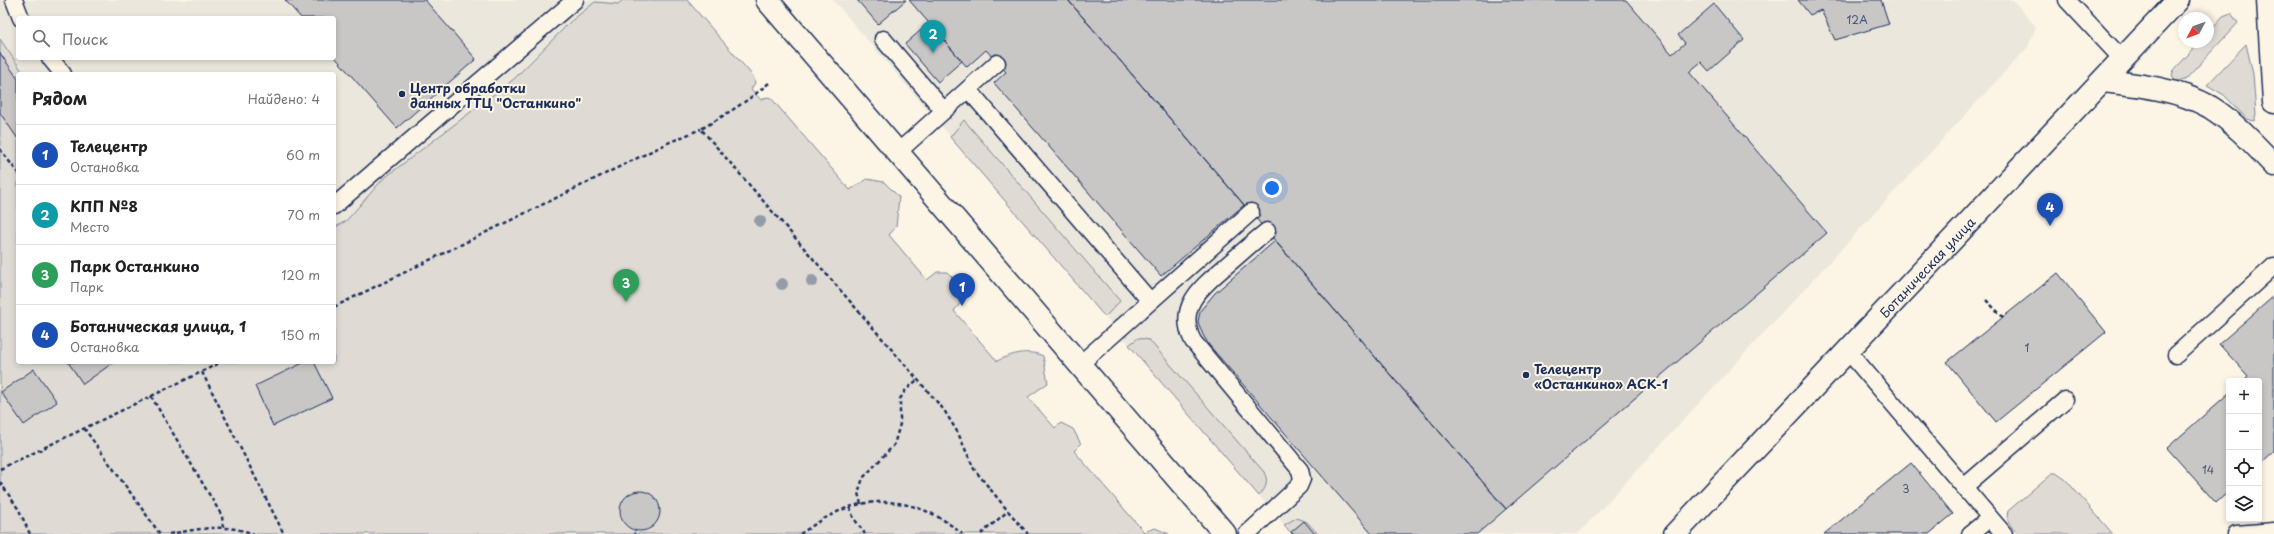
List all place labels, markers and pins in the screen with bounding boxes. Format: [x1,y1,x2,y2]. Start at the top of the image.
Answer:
pin: 2 [920,20,946,53]
place label: Центр обработки данных ТТЦ "Останкино" [410,78,581,112]
marker: Центр обработки данных ТТЦ "Останкино" [397,89,407,99]
pin: 4 [2037,193,2063,226]
pin: 3 [613,269,639,302]
pin: 1 [949,273,975,306]
place label: Телецентр «Останкино» АСК-1 [1534,359,1668,393]
marker: Телецентр «Останкино» АСК-1 [1521,370,1531,380]

